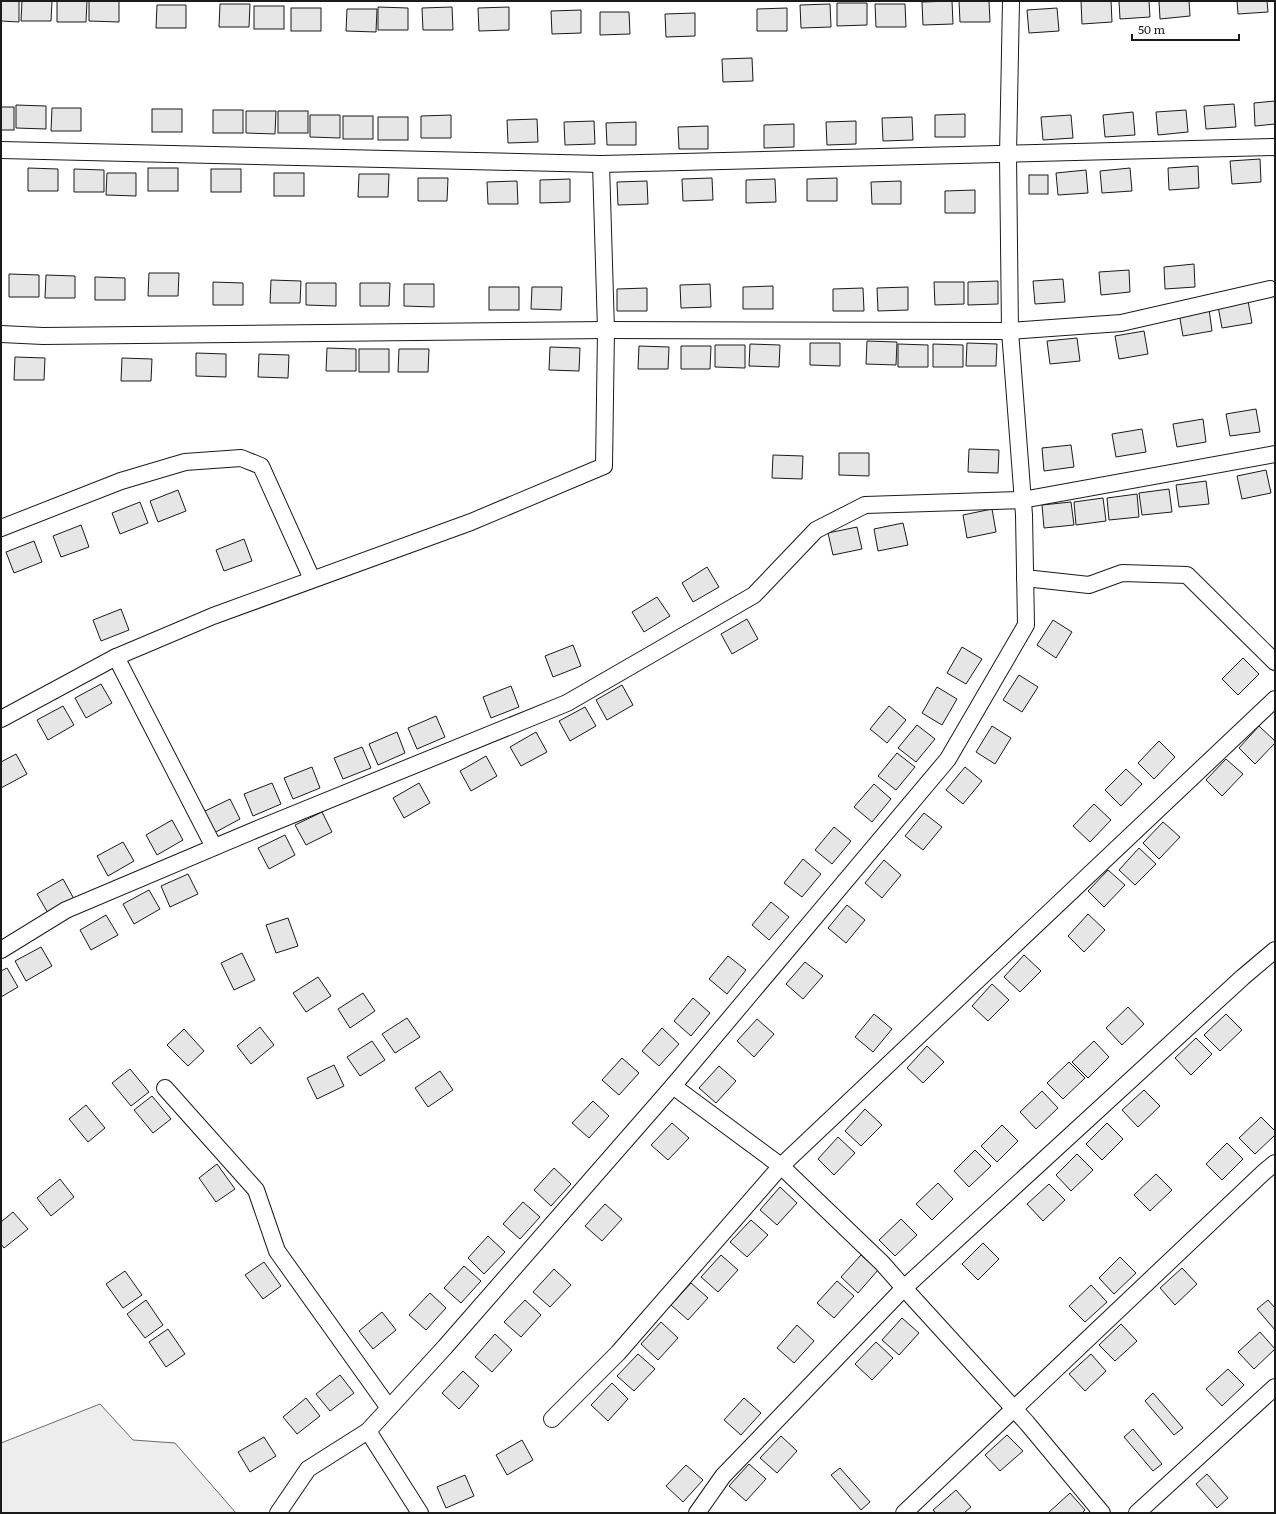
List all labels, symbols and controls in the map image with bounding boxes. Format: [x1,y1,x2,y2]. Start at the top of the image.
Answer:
scale bar [1132,16,1239,42]
text: 50 m [1138,20,1165,38]

